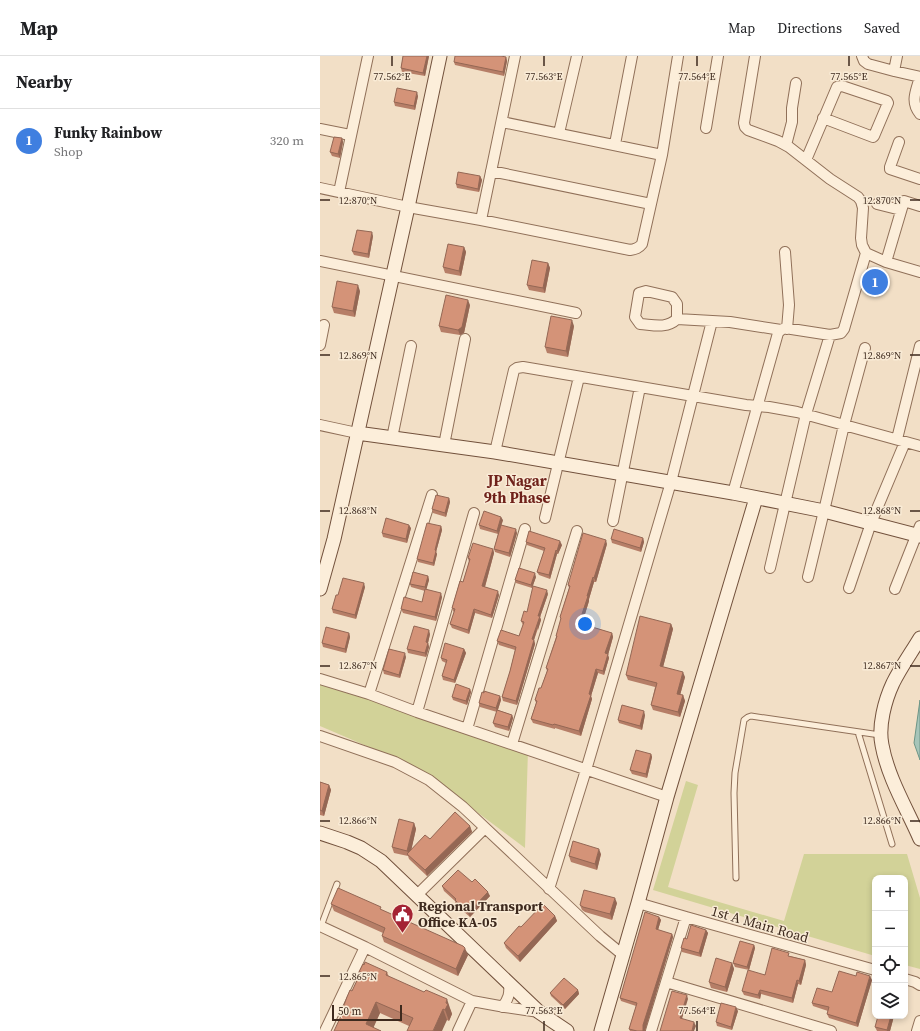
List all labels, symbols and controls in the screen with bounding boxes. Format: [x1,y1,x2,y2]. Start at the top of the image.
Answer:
text: Map [20,15,58,41]
text: Map [728,18,755,38]
text: Directions [777,18,842,38]
text: Saved [864,18,900,38]
text: Nearby [16,70,72,94]
text: 77.562°E [373,70,411,83]
text: 77.563°E [525,70,563,83]
text: 77.564°E [678,70,716,83]
text: 77.565°E [830,70,868,83]
text: Funky Rainbow [54,122,162,143]
text: 1 [25,132,33,149]
text: 320 m [270,132,304,149]
text: Shop [54,143,83,160]
text: 12.870°N [339,194,377,207]
text: 12.870°N [863,194,901,207]
pin: 1 [862,267,888,297]
text: 12.869°N [339,349,377,362]
text: 12.869°N [863,349,901,362]
district label: JP Nagar 9th Phase [484,470,551,508]
text: 12.868°N [339,504,377,517]
text: 12.868°N [863,504,901,517]
your location [575,614,595,634]
text: 12.867°N [339,659,377,672]
text: 12.867°N [863,659,901,672]
text: 12.866°N [339,814,377,827]
text: 12.866°N [863,814,901,827]
map controls [872,875,908,1019]
button: + [872,875,908,911]
place label: Regional Transport Office KA-05 [418,896,544,932]
public building icon: Regional Transport Office KA-05 [390,901,416,934]
street label: 1st A Main Road [709,901,811,947]
button: − [872,911,908,947]
button: locate [872,947,908,983]
text: 12.865°N [339,970,377,983]
button: layers [872,983,908,1019]
scale bar [332,1003,402,1022]
text: 50 m [338,1004,361,1019]
text: 77.563°E [525,1004,563,1017]
text: 77.564°E [678,1004,716,1017]

